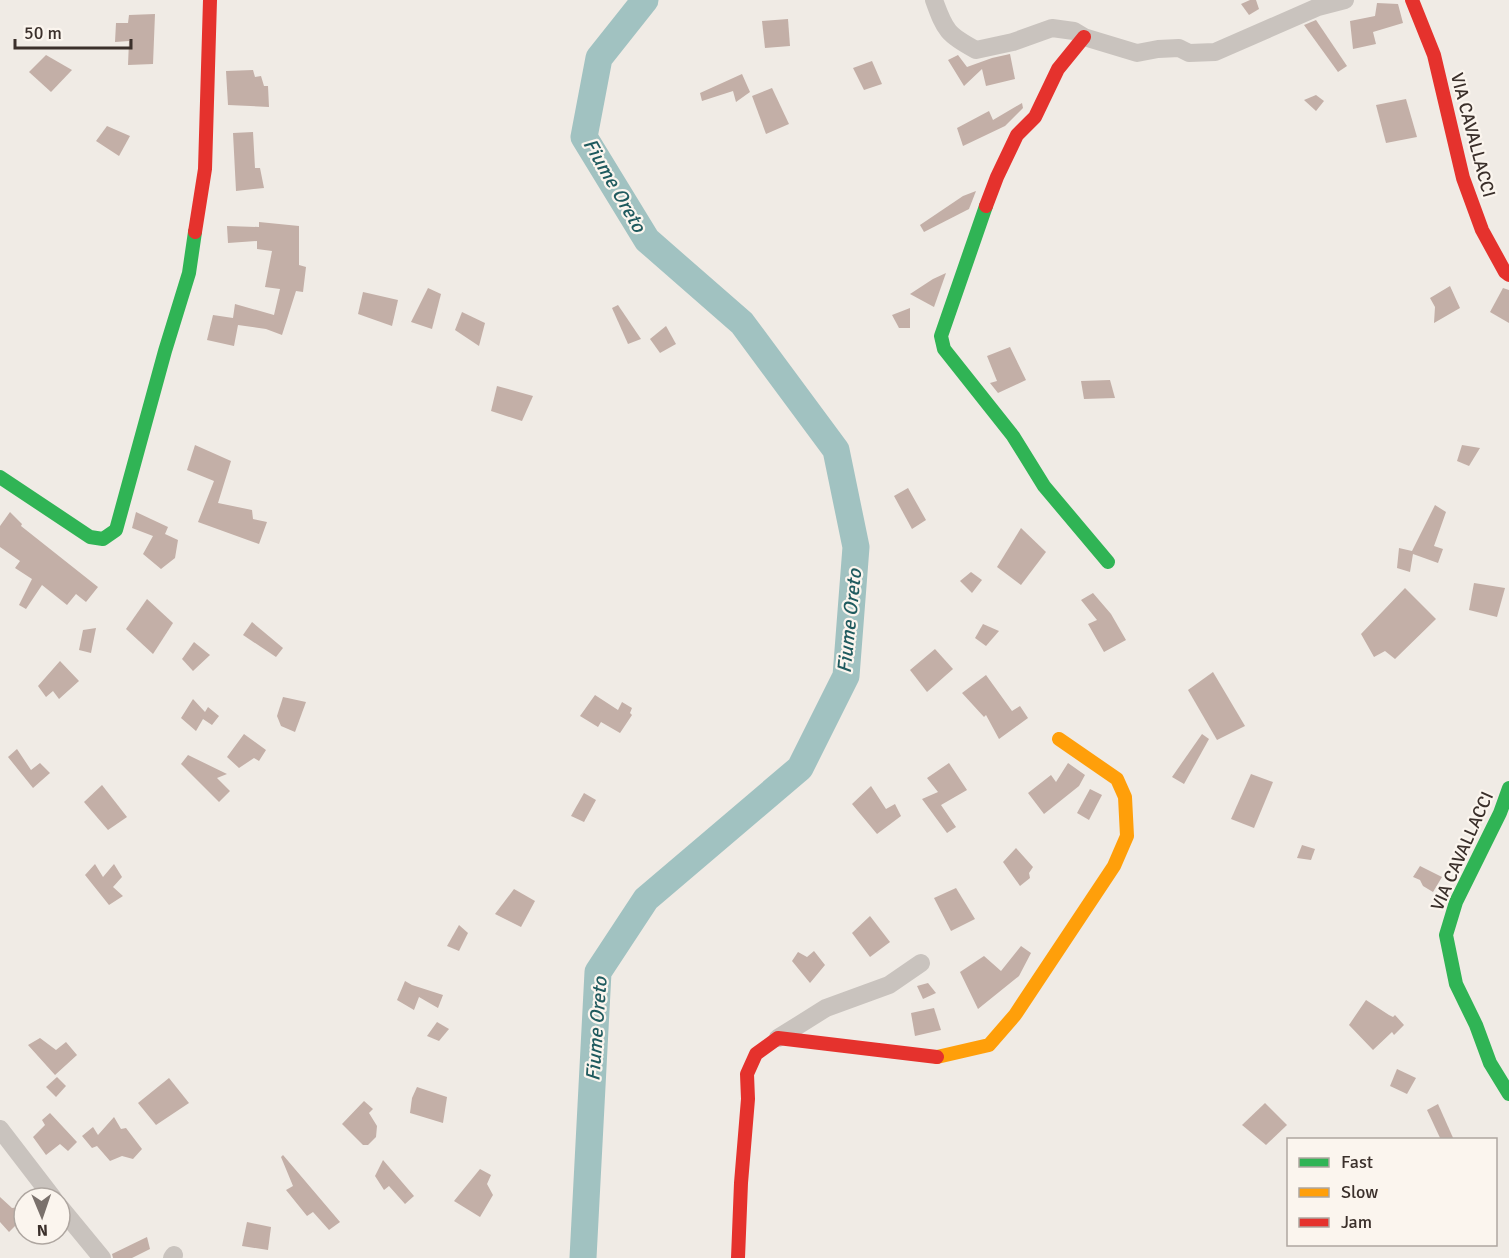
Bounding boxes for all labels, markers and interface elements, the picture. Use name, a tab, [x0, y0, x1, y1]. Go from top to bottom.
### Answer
scale bar	[15, 12, 130, 50]
text: 50 m	[24, 22, 62, 44]
street label: VIA CAVALLACCI	[1446, 70, 1500, 200]
water label: Fiume Oreto	[578, 134, 652, 238]
water label: Fiume Oreto	[832, 566, 868, 674]
street label: VIA CAVALLACCI	[1426, 788, 1498, 914]
water label: Fiume Oreto	[580, 974, 613, 1082]
legend	[1287, 1138, 1497, 1246]
text: Fast	[1341, 1151, 1373, 1173]
text: Slow	[1341, 1181, 1378, 1203]
north arrow	[12, 1186, 72, 1246]
text: Jam	[1341, 1211, 1372, 1233]
text: N	[37, 1220, 48, 1240]

